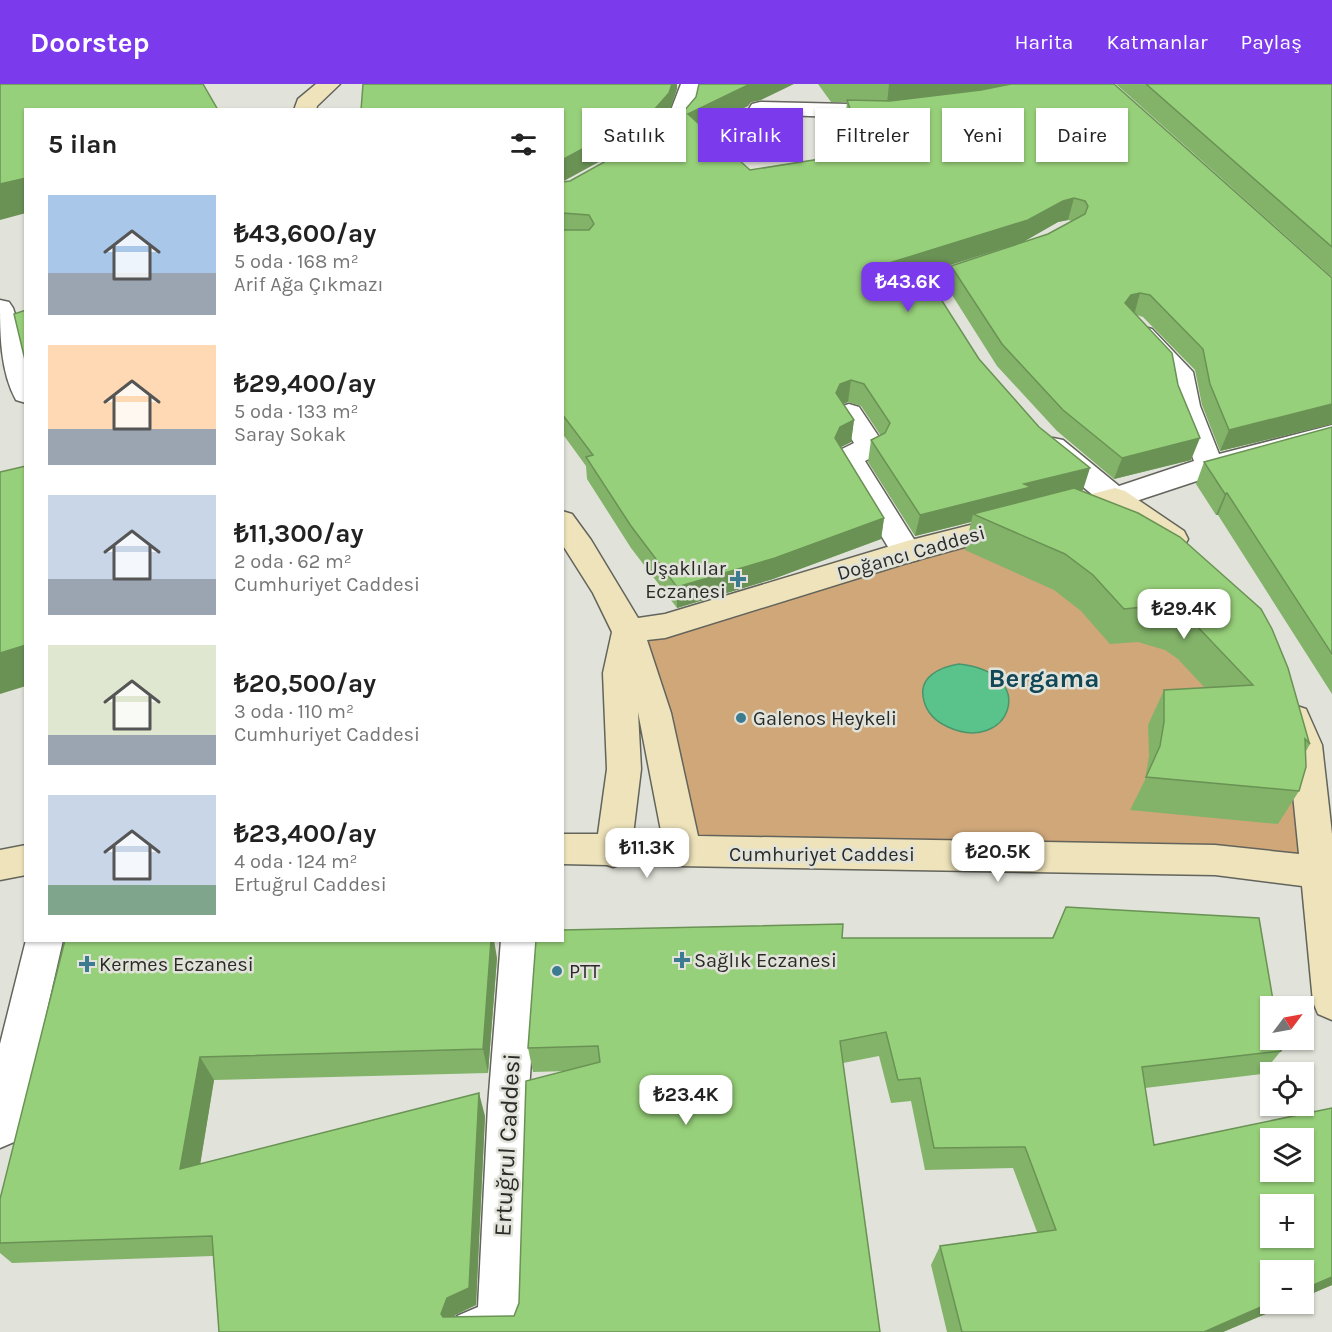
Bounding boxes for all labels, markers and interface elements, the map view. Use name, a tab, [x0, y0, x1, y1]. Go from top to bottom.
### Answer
text: Doorstep	[30, 26, 150, 59]
text: Harita	[1015, 30, 1073, 54]
text: Katmanlar	[1106, 30, 1208, 54]
text: Paylaş	[1241, 30, 1302, 54]
chip: Satılık	[582, 108, 686, 162]
chip: Kiralık	[698, 108, 803, 162]
chip: Filtreler	[815, 108, 930, 162]
chip: Yeni	[942, 108, 1024, 162]
chip: Daire	[1036, 108, 1128, 162]
icon: filters	[507, 128, 540, 161]
text: 5 ilan	[48, 129, 118, 160]
text: ₺43,600/ay	[234, 218, 376, 249]
icon: home	[96, 219, 168, 291]
text: 5 oda · 168 m²	[234, 250, 359, 273]
pin: ₺43.6K	[859, 262, 957, 313]
text: ₺43.6K	[875, 270, 941, 293]
text: Arif Ağa Çıkmazı	[234, 273, 383, 296]
text: ₺29,400/ay	[234, 368, 376, 399]
icon: home	[96, 369, 168, 441]
text: 5 oda · 133 m²	[234, 400, 359, 423]
text: Saray Sokak	[234, 423, 346, 446]
text: ₺11,300/ay	[234, 518, 364, 549]
icon: home	[96, 519, 168, 591]
street label: Doğancı Caddesi	[834, 521, 988, 585]
text: 2 oda · 62 m²	[234, 550, 352, 573]
place label: Uşaklılar Eczanesi	[645, 557, 727, 603]
marker: Uşaklılar Eczanesi	[731, 572, 745, 586]
text: Cumhuriyet Caddesi	[234, 573, 420, 596]
pin: ₺29.4K	[1135, 589, 1233, 640]
text: ₺29.4K	[1151, 597, 1217, 620]
district label: Bergama	[989, 663, 1099, 694]
text: ₺20,500/ay	[234, 668, 376, 699]
icon: home	[96, 669, 168, 741]
text: 3 oda · 110 m²	[234, 700, 354, 723]
place label: Galenos Heykeli	[753, 707, 897, 730]
marker: Galenos Heykeli	[734, 711, 748, 725]
text: Cumhuriyet Caddesi	[234, 723, 420, 746]
text: ₺23,400/ay	[234, 818, 376, 849]
icon: home	[96, 819, 168, 891]
pin: ₺11.3K	[598, 828, 696, 879]
pin: ₺20.5K	[949, 832, 1047, 883]
text: ₺11.3K	[619, 836, 675, 859]
text: ₺20.5K	[965, 840, 1031, 863]
street label: Cumhuriyet Caddesi	[729, 843, 915, 866]
text: 4 oda · 124 m²	[234, 850, 358, 873]
text: Ertuğrul Caddesi	[234, 873, 387, 896]
place label: Sağlık Eczanesi	[694, 949, 837, 972]
place label: Kermes Eczanesi	[99, 953, 254, 976]
marker: Sağlık Eczanesi	[675, 953, 689, 967]
marker: Kermes Eczanesi	[80, 957, 94, 971]
place label: PTT	[569, 960, 600, 983]
marker: PTT	[550, 964, 564, 978]
north arrow	[1260, 996, 1314, 1050]
map controls	[1260, 996, 1314, 1314]
street label: Ertuğrul Caddesi	[488, 1053, 526, 1237]
button: locate	[1260, 1062, 1314, 1116]
pin: ₺23.4K	[637, 1075, 735, 1126]
text: ₺23.4K	[653, 1083, 719, 1106]
button: layers	[1260, 1128, 1314, 1182]
button: +	[1260, 1194, 1314, 1248]
button: −	[1260, 1260, 1314, 1314]

